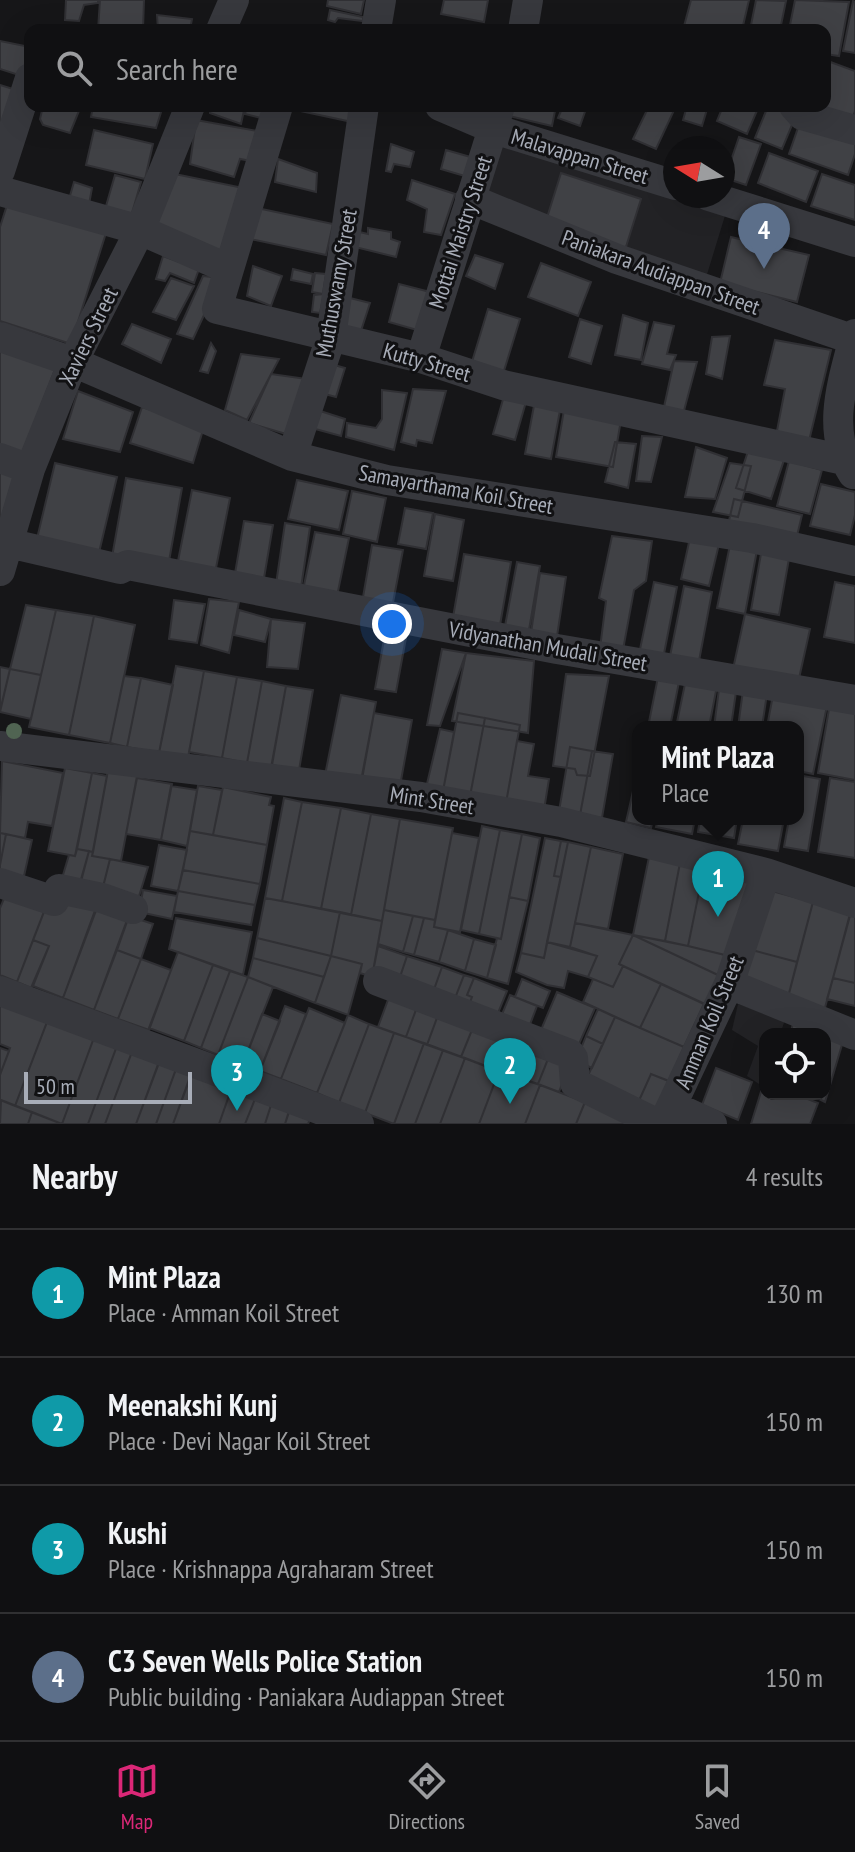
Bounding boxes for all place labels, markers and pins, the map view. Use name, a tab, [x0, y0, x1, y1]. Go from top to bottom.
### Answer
pin: 4	[738, 203, 790, 269]
pin: 1	[692, 851, 744, 917]
pin: 2	[484, 1038, 536, 1104]
pin: 3	[211, 1045, 263, 1111]

